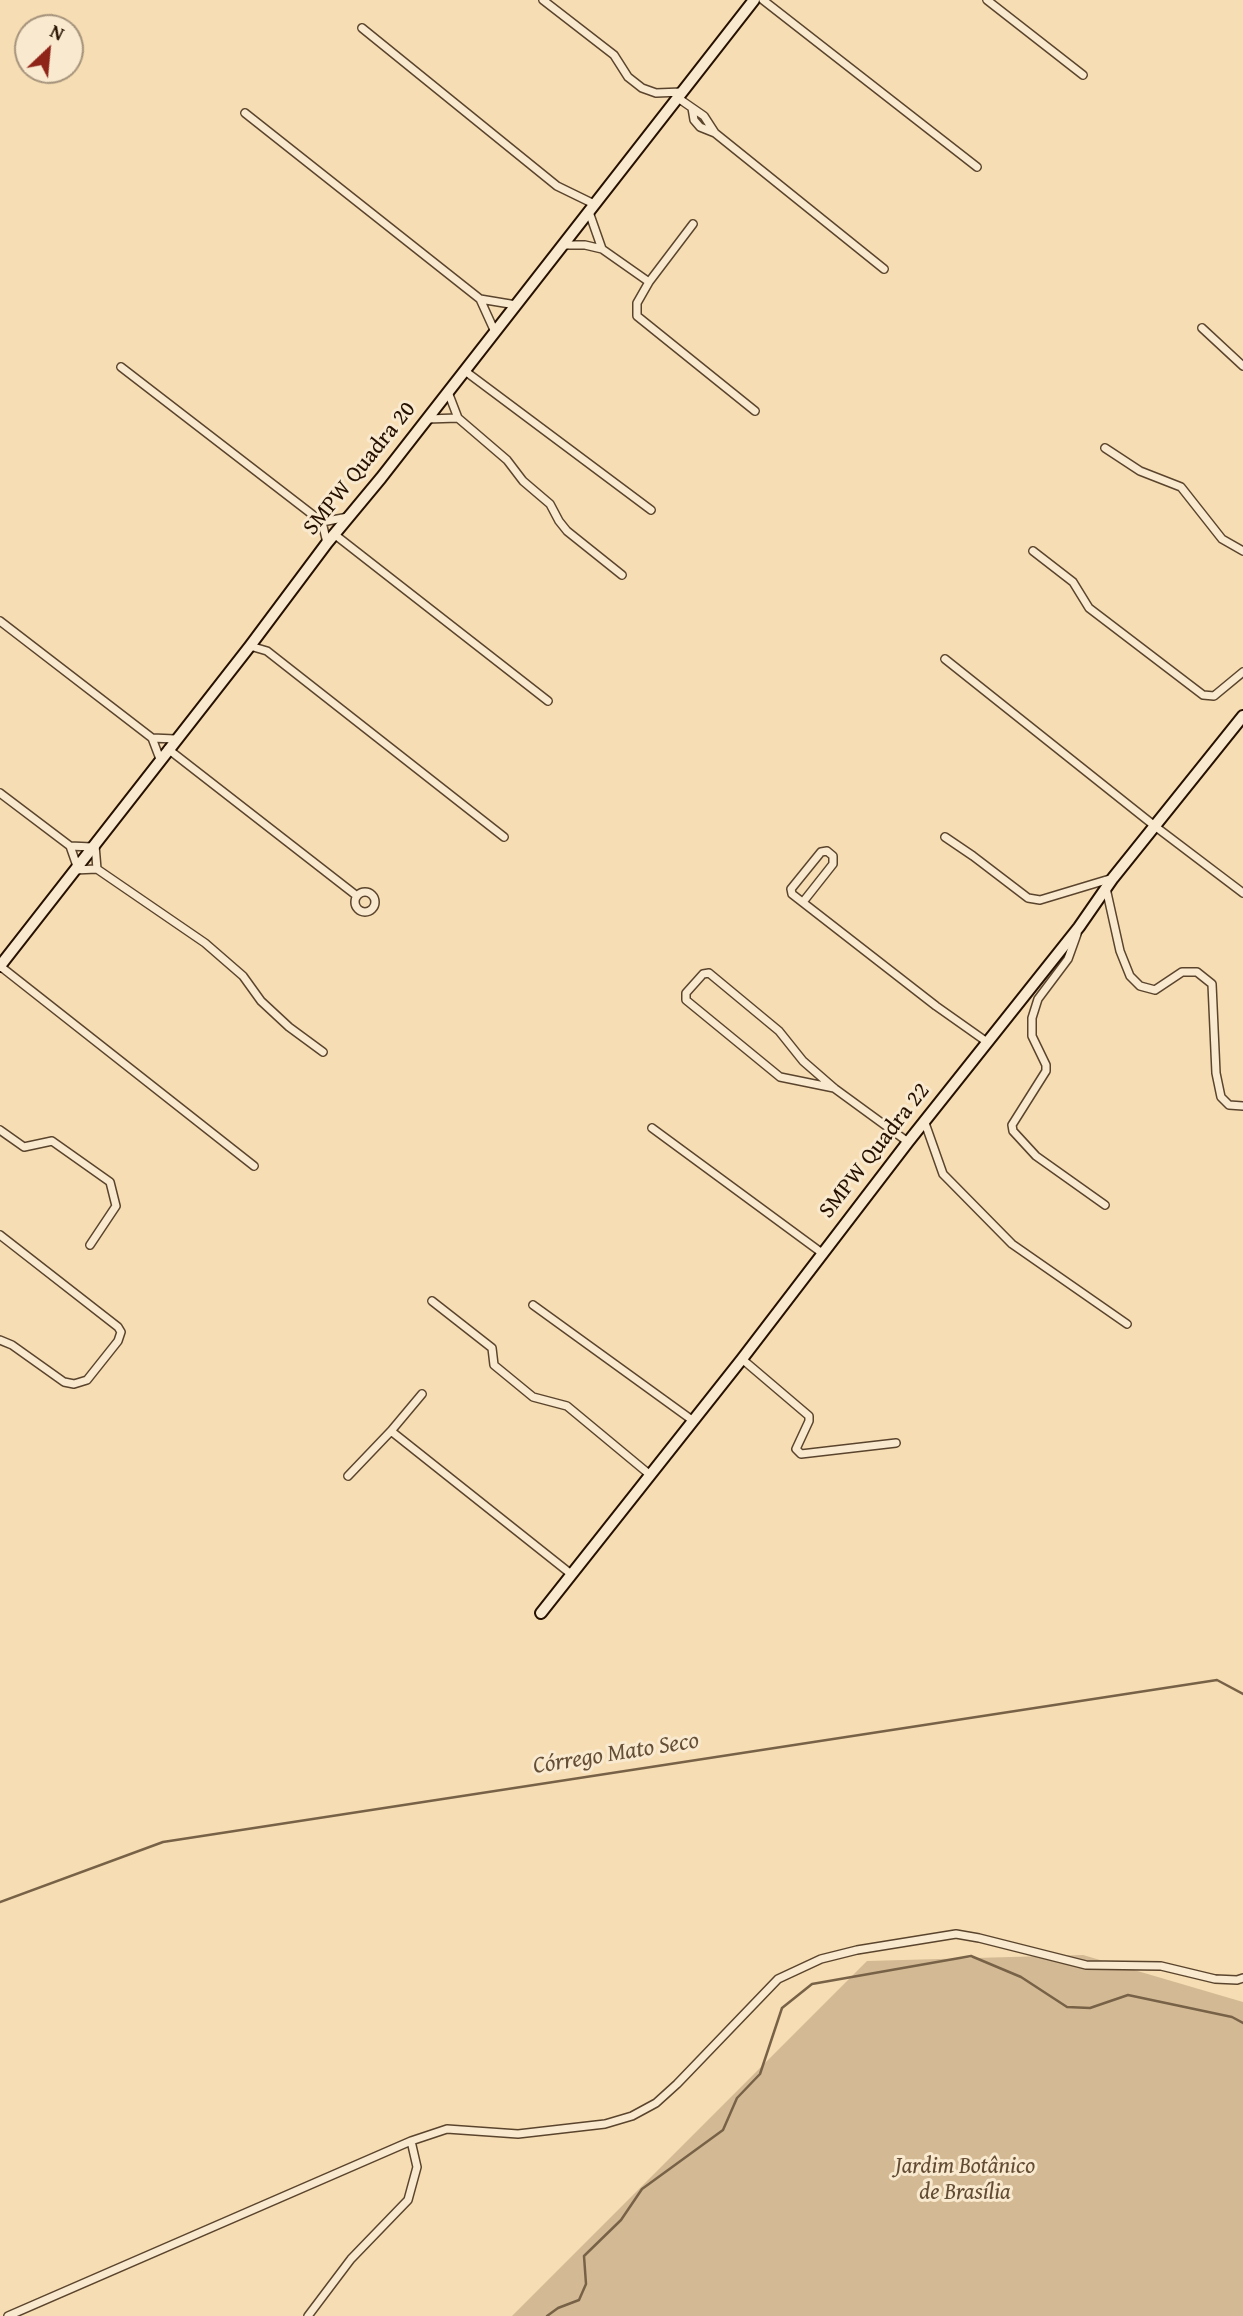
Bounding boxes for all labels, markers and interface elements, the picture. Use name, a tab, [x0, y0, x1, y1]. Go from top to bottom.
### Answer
north arrow	[14, 14, 84, 84]
text: N	[45, 17, 69, 47]
street label: SMPW Quadra 20	[298, 397, 422, 541]
street label: SMPW Quadra 22	[814, 1078, 936, 1224]
water label: Córrego Mato Seco	[531, 1727, 701, 1781]
park label: Jardim Botânico de Brasília	[895, 2153, 1035, 2207]

